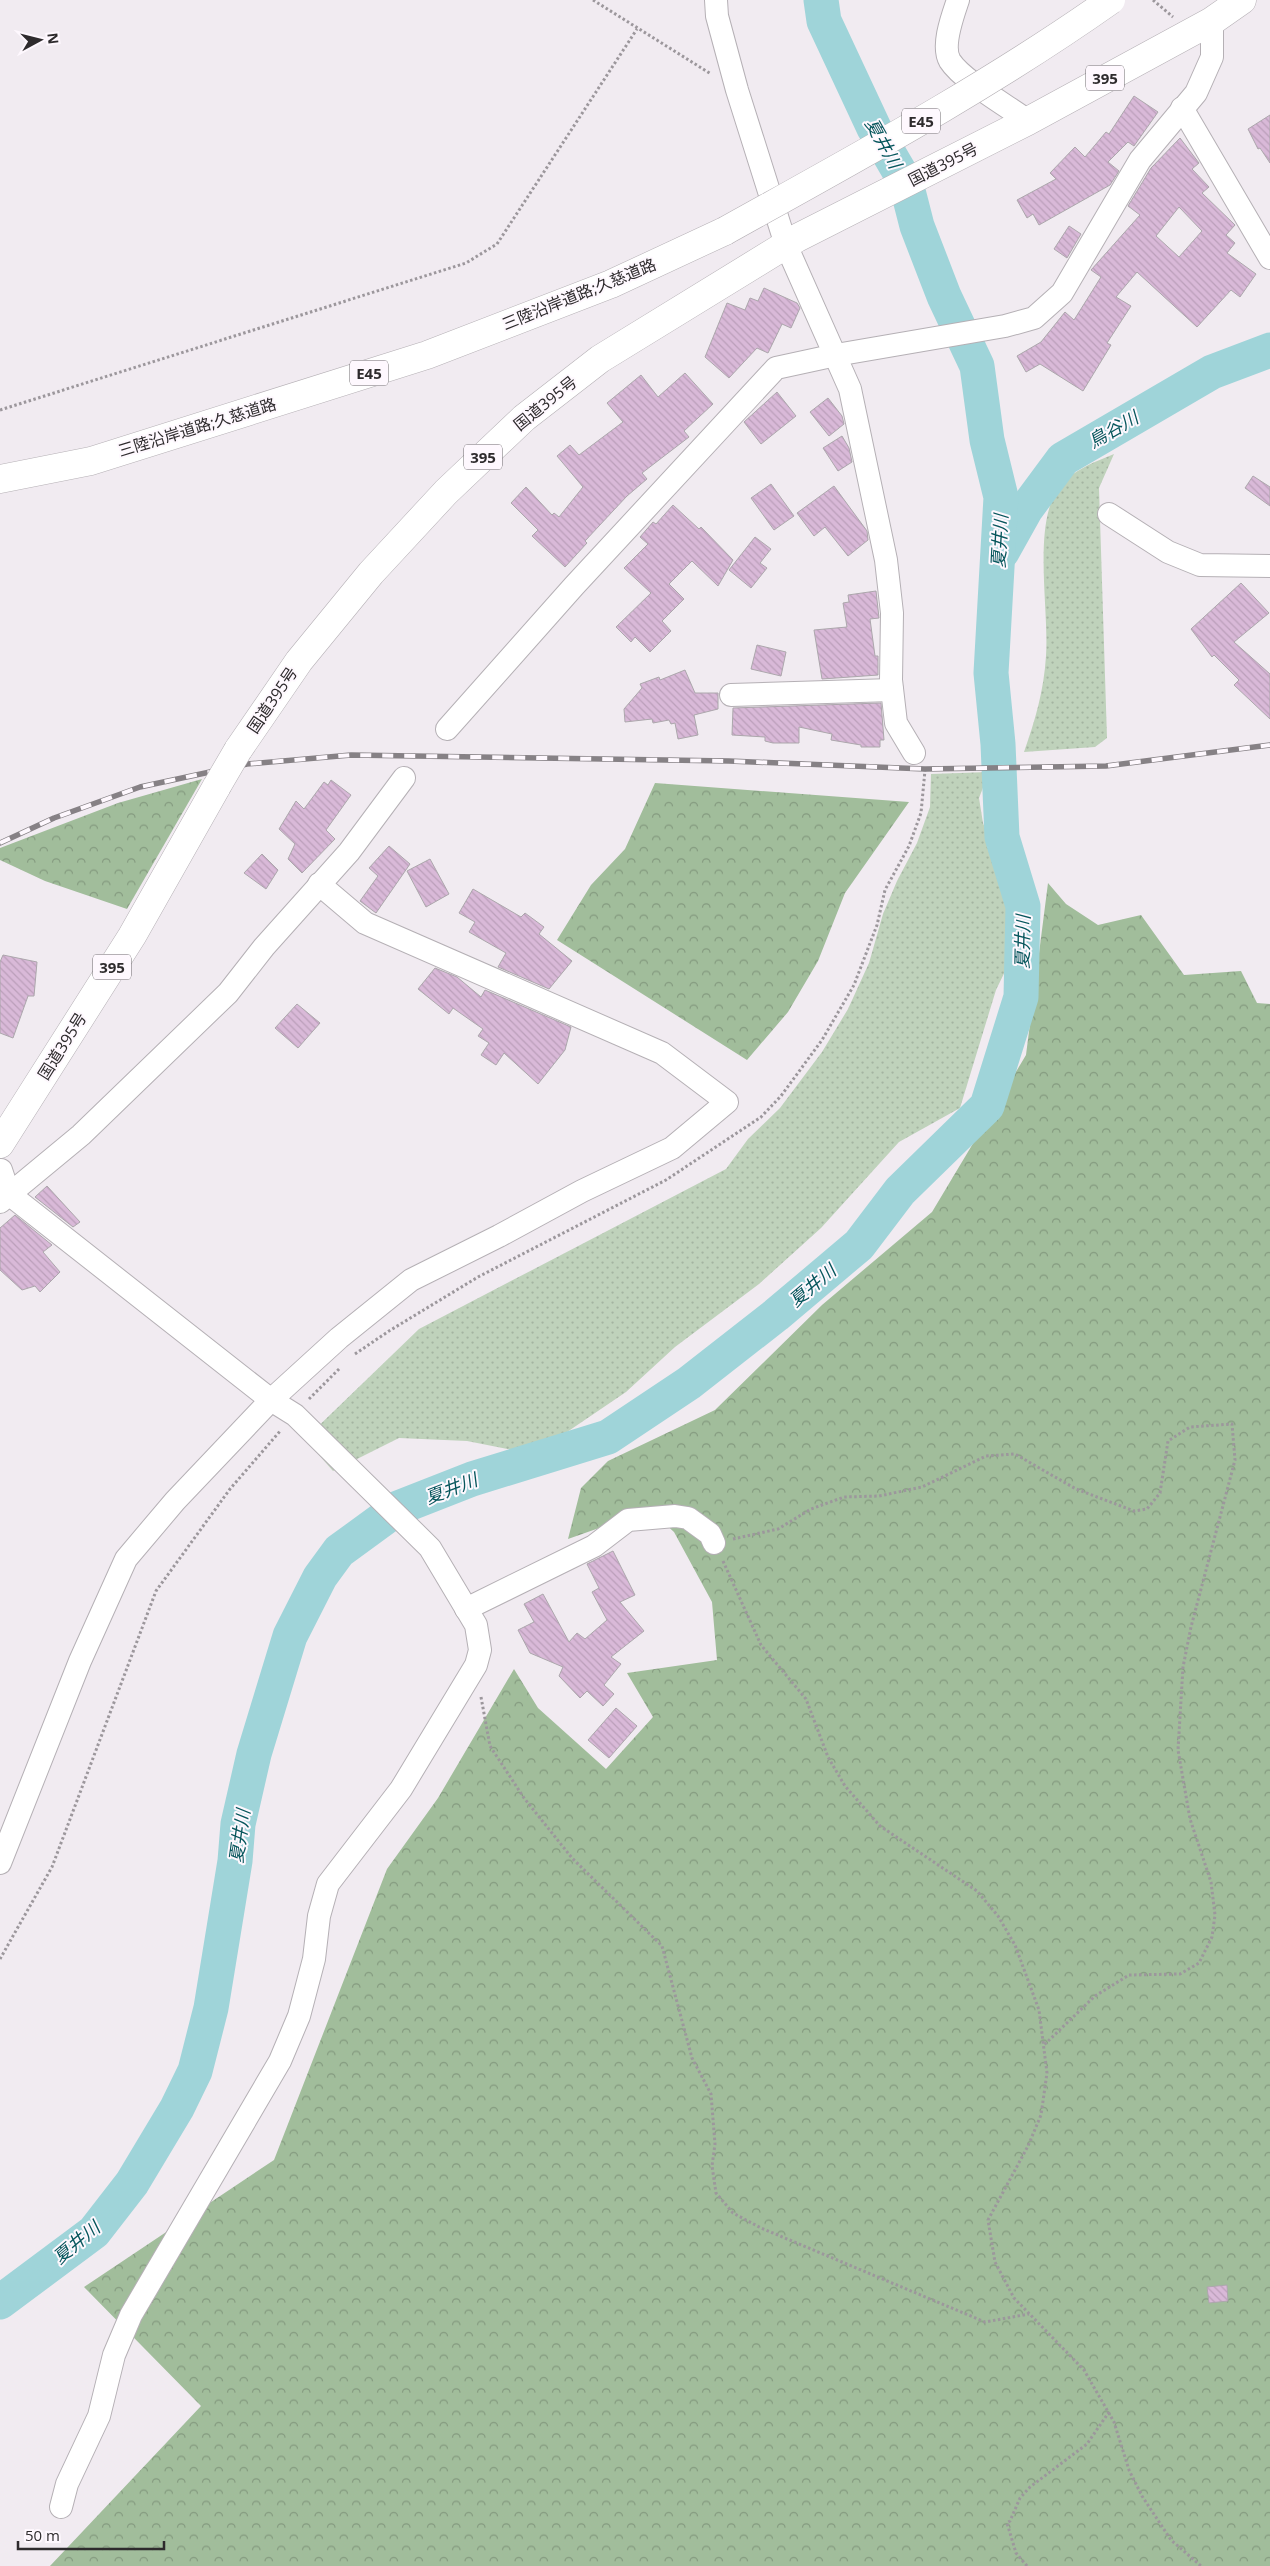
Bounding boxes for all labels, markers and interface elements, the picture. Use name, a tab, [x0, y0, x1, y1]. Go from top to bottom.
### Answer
north arrow	[15, 15, 65, 65]
text: N	[43, 32, 64, 45]
road number: 395	[1086, 66, 1124, 90]
road number: E45	[902, 108, 940, 134]
water label: 夏井川	[860, 114, 909, 174]
street label: 国道395号	[904, 137, 982, 191]
street label: 三陸沿岸道路;久慈道路	[499, 253, 659, 335]
road number: E45	[350, 360, 388, 386]
street label: 国道395号	[509, 371, 581, 435]
street label: 三陸沿岸道路;久慈道路	[115, 392, 279, 462]
water label: 鳥谷川	[1084, 404, 1144, 453]
road number: 395	[464, 444, 502, 470]
water label: 夏井川	[986, 511, 1013, 569]
street label: 国道395号	[242, 663, 302, 737]
water label: 夏井川	[1010, 913, 1035, 969]
road number: 395	[93, 954, 131, 980]
street label: 国道395号	[33, 1008, 91, 1084]
water label: 夏井川	[784, 1257, 842, 1312]
water label: 夏井川	[421, 1466, 482, 1509]
water label: 夏井川	[223, 1806, 255, 1864]
water label: 夏井川	[48, 2214, 106, 2269]
scale bar	[18, 2518, 164, 2550]
text: 50 m	[25, 2525, 60, 2545]

